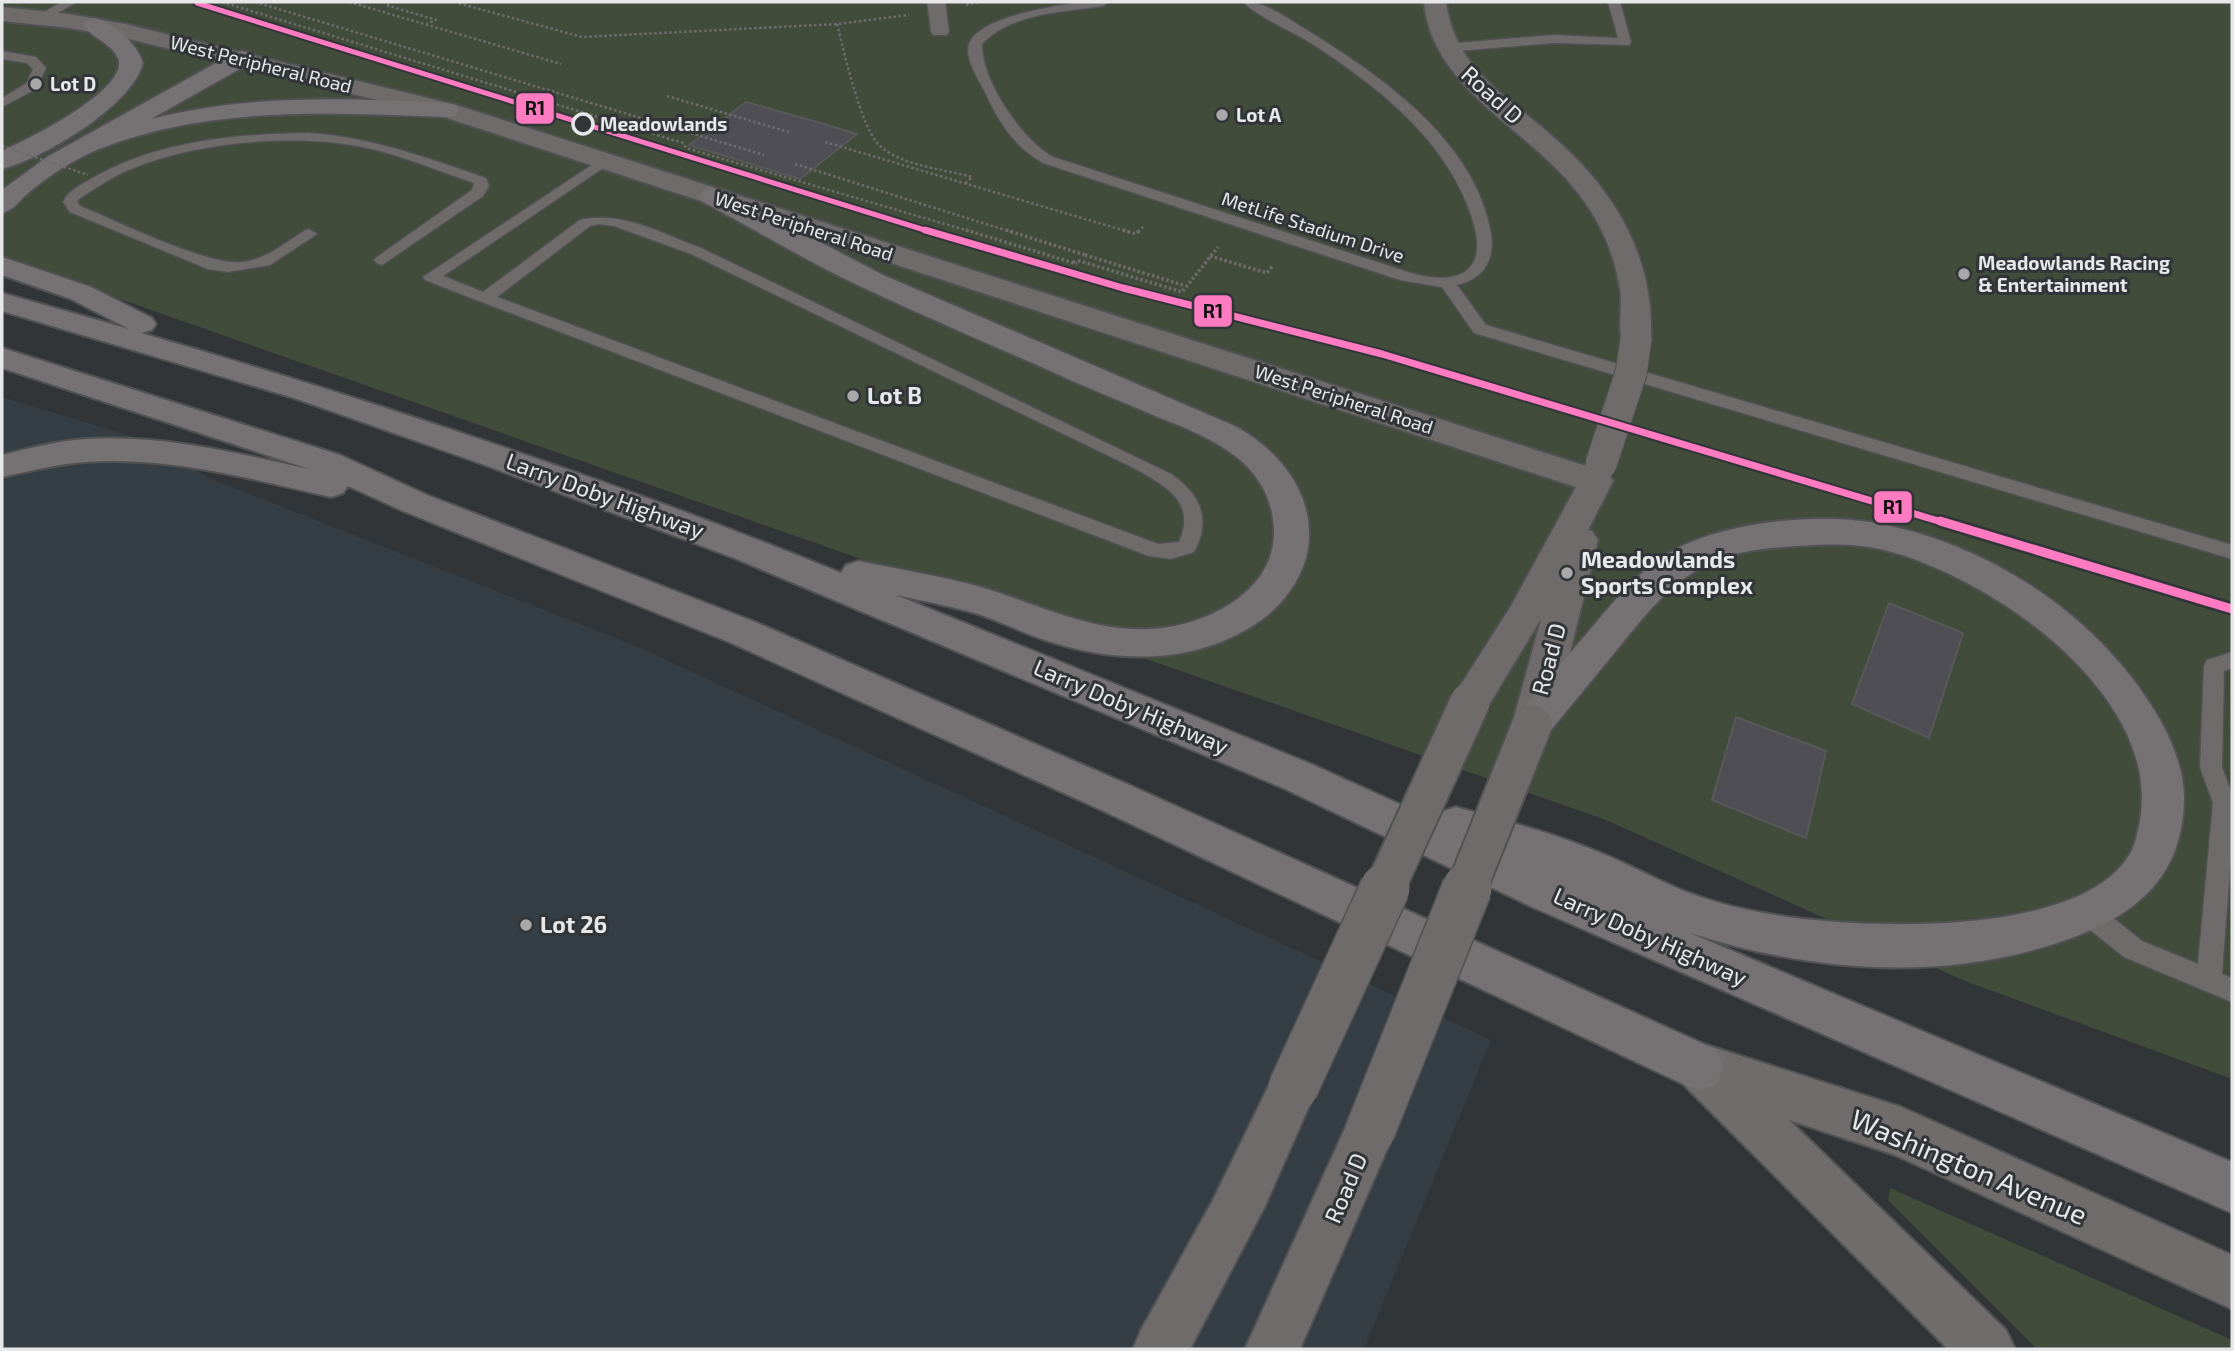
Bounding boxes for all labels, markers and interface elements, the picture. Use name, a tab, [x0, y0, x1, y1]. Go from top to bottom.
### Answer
street label: West Peripheral Road	[168, 30, 354, 97]
street label: Road D	[1456, 59, 1529, 129]
place label: Lot D	[50, 72, 96, 95]
marker: Lot D	[28, 76, 44, 92]
line badge: R1	[515, 92, 555, 125]
text: R1	[525, 96, 545, 119]
place label: Lot A	[1236, 103, 1282, 126]
marker: Lot A	[1214, 107, 1230, 123]
place label: Meadowlands	[600, 112, 727, 135]
marker: Meadowlands	[572, 113, 594, 135]
street label: West Peripheral Road	[712, 186, 896, 265]
street label: MetLife Stadium Drive	[1219, 186, 1407, 267]
place label: Meadowlands Racing & Entertainment	[1978, 251, 2170, 296]
marker: Meadowlands Racing & Entertainment	[1956, 266, 1972, 282]
line badge: R1	[1193, 294, 1233, 328]
text: R1	[1203, 299, 1223, 322]
street label: West Peripheral Road	[1252, 359, 1436, 438]
place label: Lot B	[867, 381, 922, 409]
marker: Lot B	[845, 388, 861, 404]
street label: Larry Doby Highway	[502, 446, 708, 544]
line badge: R1	[1873, 490, 1913, 524]
text: R1	[1883, 495, 1903, 518]
place label: Meadowlands Sports Complex	[1581, 545, 1753, 599]
marker: Meadowlands Sports Complex	[1559, 565, 1575, 581]
street label: Road D	[1525, 620, 1571, 698]
street label: Larry Doby Highway	[1030, 652, 1233, 760]
street label: Larry Doby Highway	[1549, 881, 1751, 991]
place label: Lot 26	[540, 910, 607, 938]
marker: Lot 26	[518, 917, 534, 933]
street label: Washington Avenue	[1846, 1101, 2093, 1231]
street label: Road D	[1318, 1148, 1372, 1227]

